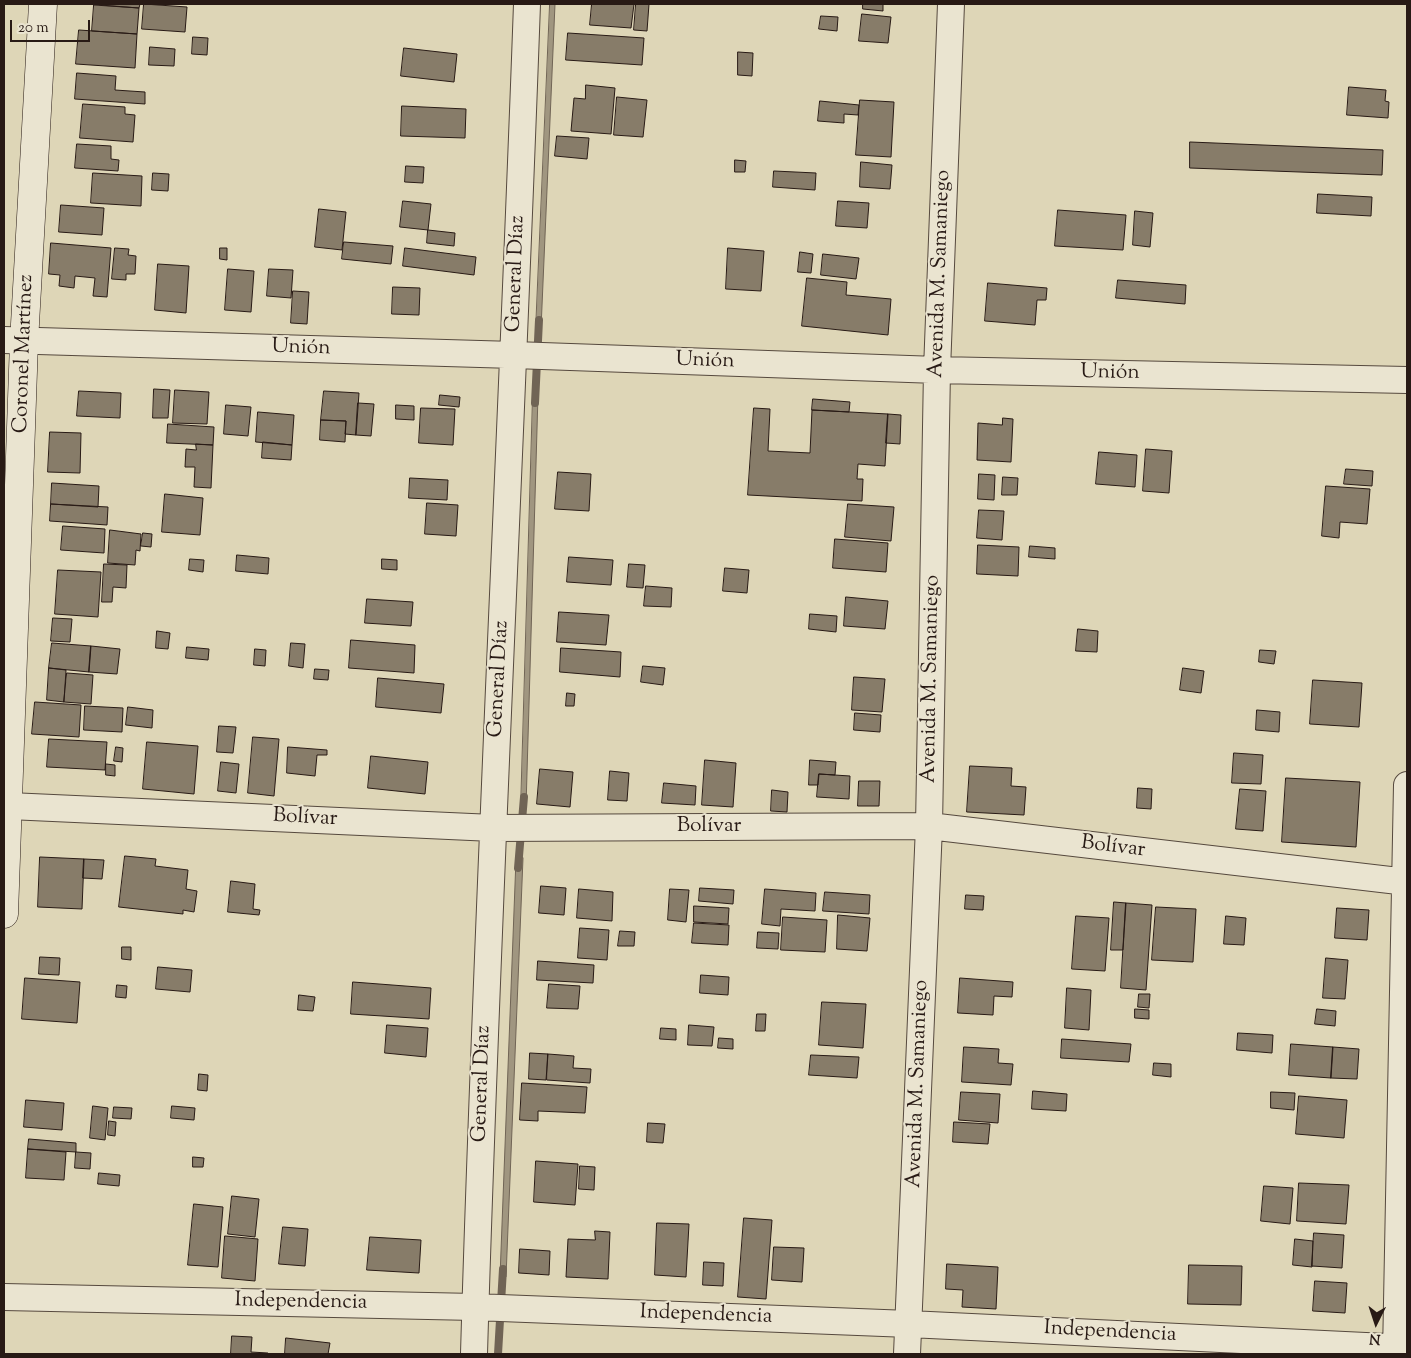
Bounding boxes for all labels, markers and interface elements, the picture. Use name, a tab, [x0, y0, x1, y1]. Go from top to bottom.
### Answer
scale bar	[12, 10, 92, 42]
text: 20 m	[18, 18, 49, 39]
street label: Avenida M. Samaniego	[925, 169, 957, 379]
street label: General Díaz	[502, 215, 532, 333]
street label: Coronel Martínez	[10, 274, 40, 434]
street label: Unión	[271, 335, 331, 363]
street label: Unión	[675, 348, 735, 376]
street label: Unión	[1080, 361, 1140, 387]
street label: Avenida M. Samaniego	[918, 575, 946, 783]
street label: General Díaz	[484, 620, 516, 738]
street label: Bolívar	[272, 805, 338, 833]
street label: Bolívar	[677, 814, 741, 840]
street label: Bolívar	[1079, 832, 1147, 864]
street label: Avenida M. Samaniego	[903, 979, 935, 1189]
street label: General Díaz	[468, 1025, 498, 1143]
street label: Independencia	[234, 1289, 368, 1317]
north arrow	[1351, 1298, 1401, 1348]
street label: Independencia	[639, 1301, 773, 1331]
street label: Independencia	[1043, 1317, 1177, 1349]
text: N	[1369, 1328, 1381, 1348]

